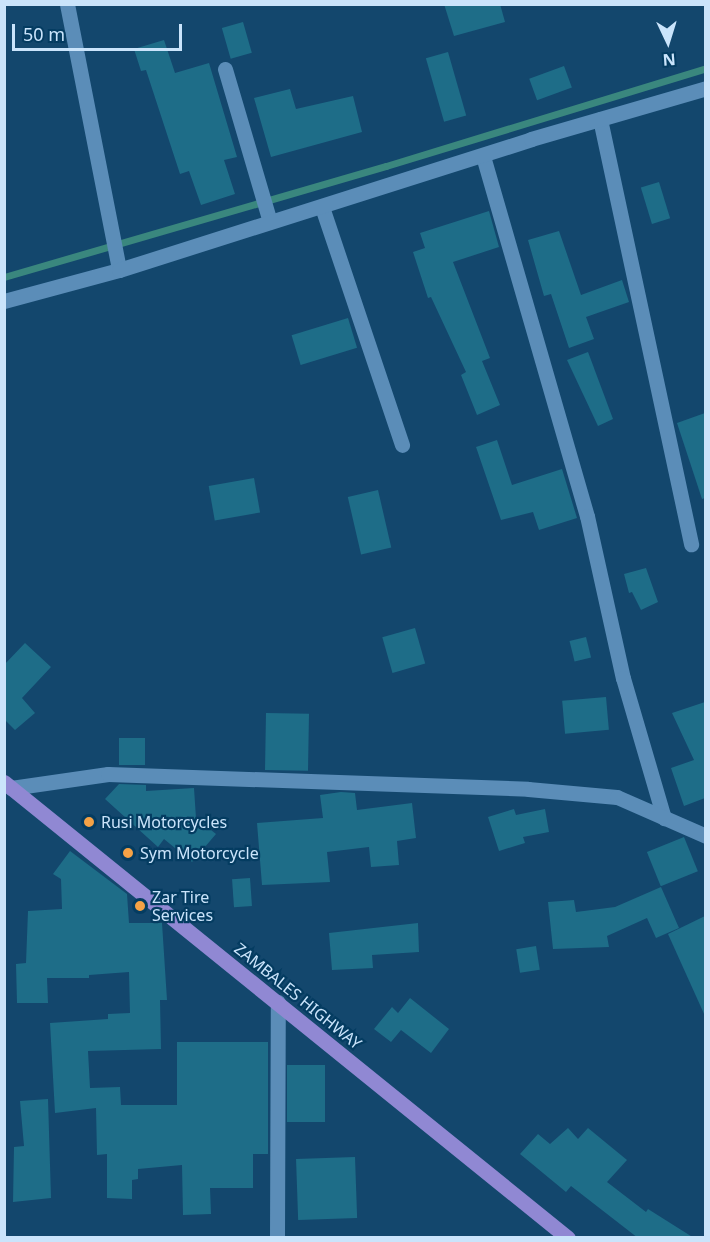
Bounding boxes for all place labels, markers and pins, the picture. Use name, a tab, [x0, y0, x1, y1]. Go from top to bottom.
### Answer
place label: Rusi Motorcycles	[101, 812, 227, 832]
marker: Rusi Motorcycles	[82, 815, 96, 829]
place label: Sym Motorcycle	[140, 843, 259, 863]
marker: Sym Motorcycle	[121, 846, 135, 860]
place label: Zar Tire Services	[152, 887, 213, 925]
marker: Zar Tire Services	[133, 899, 147, 913]

